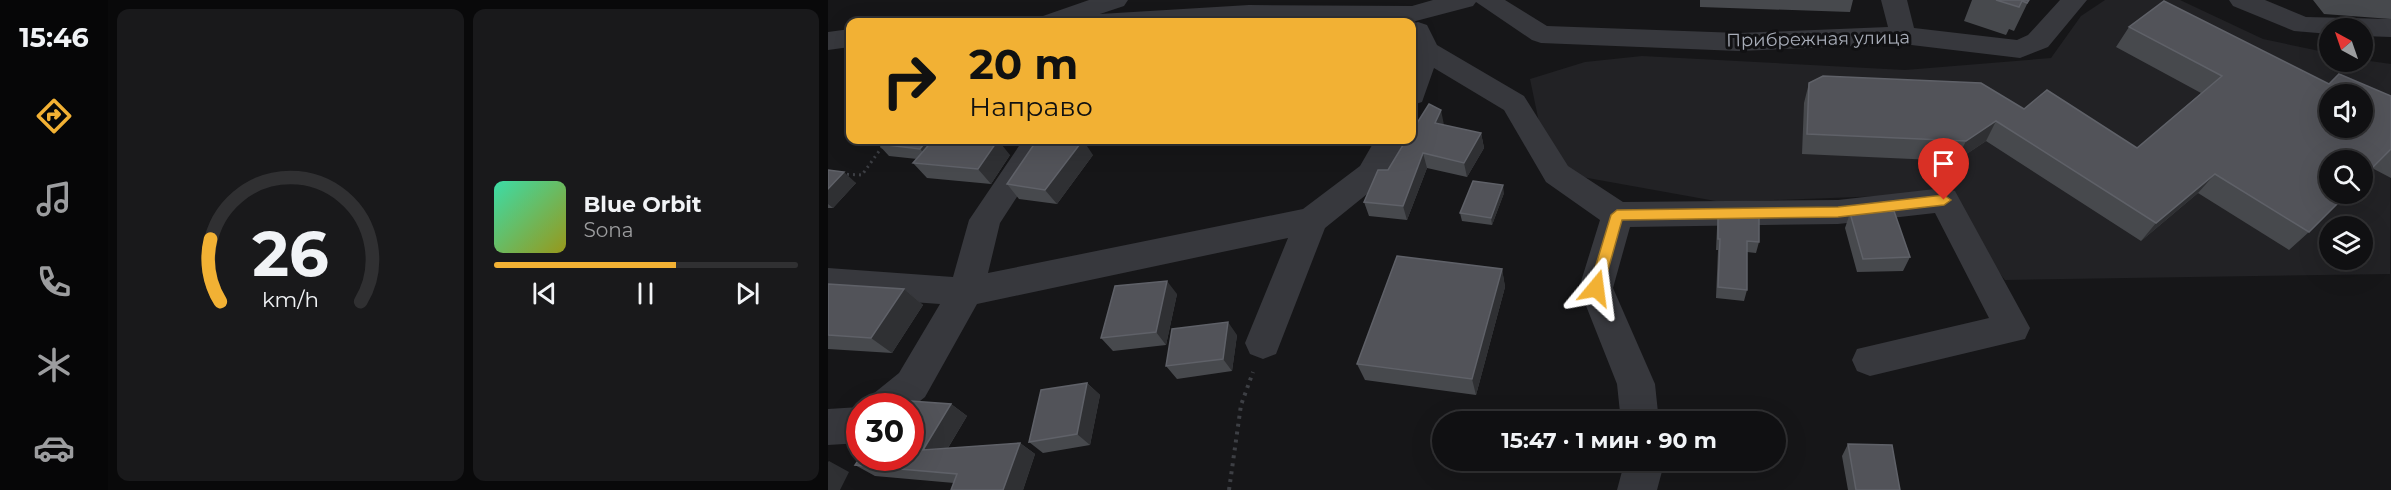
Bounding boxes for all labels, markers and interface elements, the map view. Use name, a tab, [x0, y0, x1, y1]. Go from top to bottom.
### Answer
north arrow	[2319, 18, 2373, 72]
map controls	[2319, 18, 2373, 270]
text: 15:46	[19, 21, 89, 54]
street label: Прибрежная улица	[1726, 26, 1910, 52]
text: 20 m	[969, 38, 1078, 90]
icon: right	[870, 42, 948, 120]
button: sound	[2319, 84, 2373, 138]
text: Направо	[969, 90, 1093, 123]
icon: directions	[33, 95, 75, 137]
pin	[1918, 138, 1969, 200]
icon: arrive	[1927, 147, 1960, 180]
button: search	[2319, 150, 2373, 204]
icon: music	[33, 178, 75, 220]
text: Blue Orbit	[584, 191, 702, 218]
text: 26	[252, 216, 329, 292]
button: layers	[2319, 216, 2373, 270]
text: Sona	[584, 218, 634, 242]
position arrow	[1564, 256, 1628, 320]
icon: phone	[33, 261, 75, 303]
icon: previous	[528, 277, 561, 310]
icon: pause	[629, 277, 662, 310]
icon: next	[731, 277, 764, 310]
text: km/h	[262, 286, 319, 312]
icon: climate	[33, 344, 75, 386]
speed limit sign: 30	[846, 393, 924, 471]
icon: car	[33, 427, 75, 469]
text: 15:47 · 1 мин · 90 m	[1501, 427, 1717, 454]

